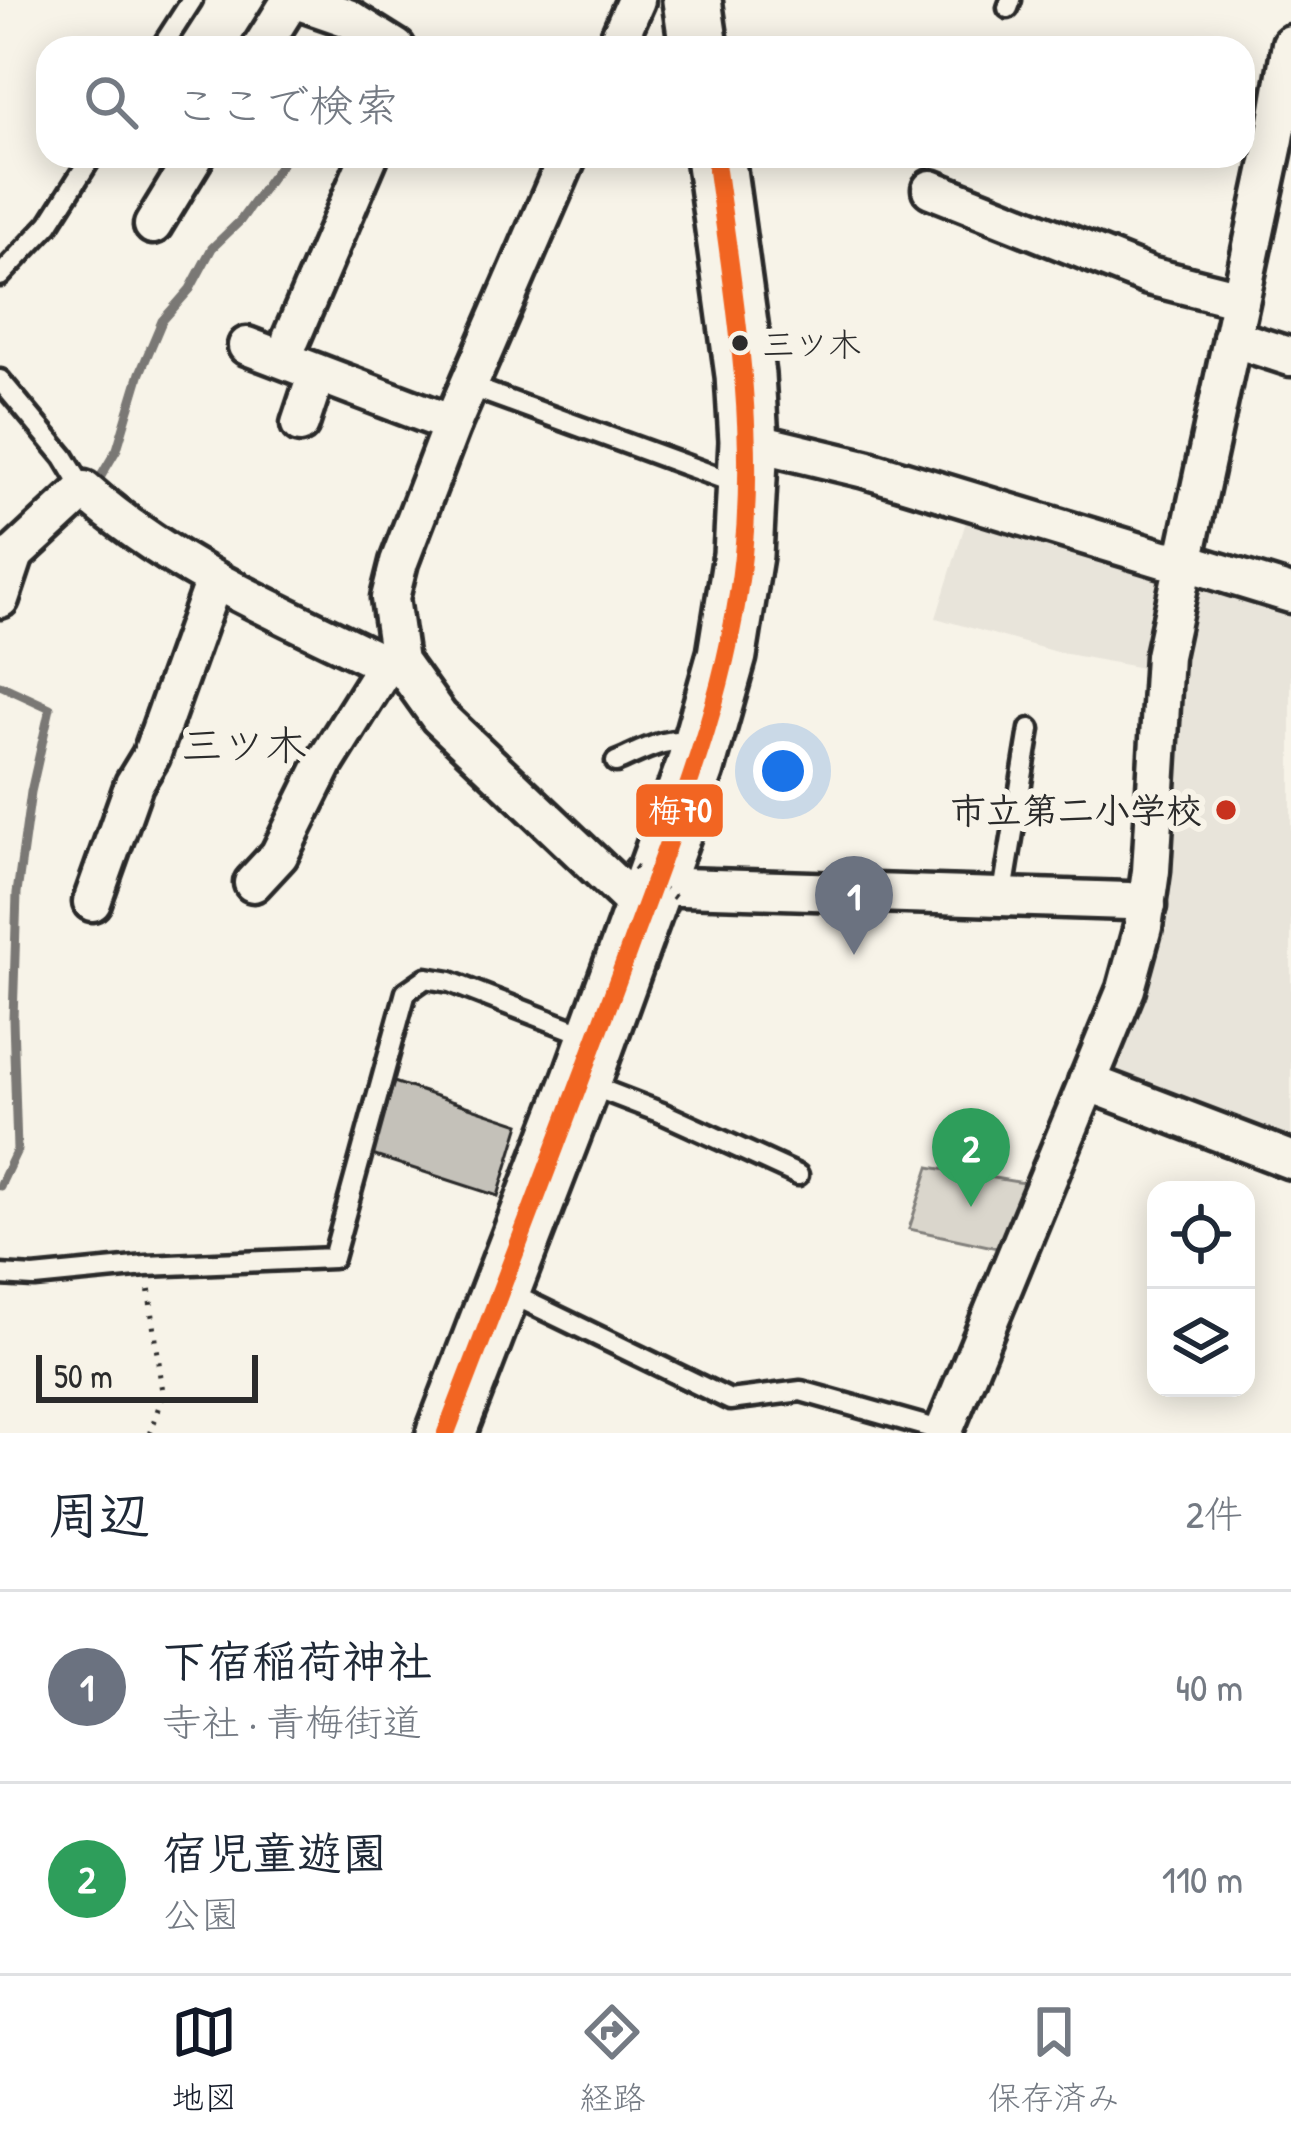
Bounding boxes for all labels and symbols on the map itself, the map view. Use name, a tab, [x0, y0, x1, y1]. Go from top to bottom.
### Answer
place label: 三ツ木	[762, 322, 861, 366]
marker: 三ツ木	[729, 332, 751, 354]
district label: 三ツ木	[181, 716, 307, 773]
your location	[753, 741, 813, 801]
line badge: 梅70	[634, 782, 725, 839]
place label: 市立第二小学校	[950, 785, 1202, 834]
text: 梅70	[648, 788, 712, 832]
marker: 市立第二小学校	[1213, 797, 1239, 823]
pin: 1	[815, 856, 893, 955]
pin: 2	[932, 1108, 1010, 1207]
scale bar	[36, 1349, 258, 1402]

